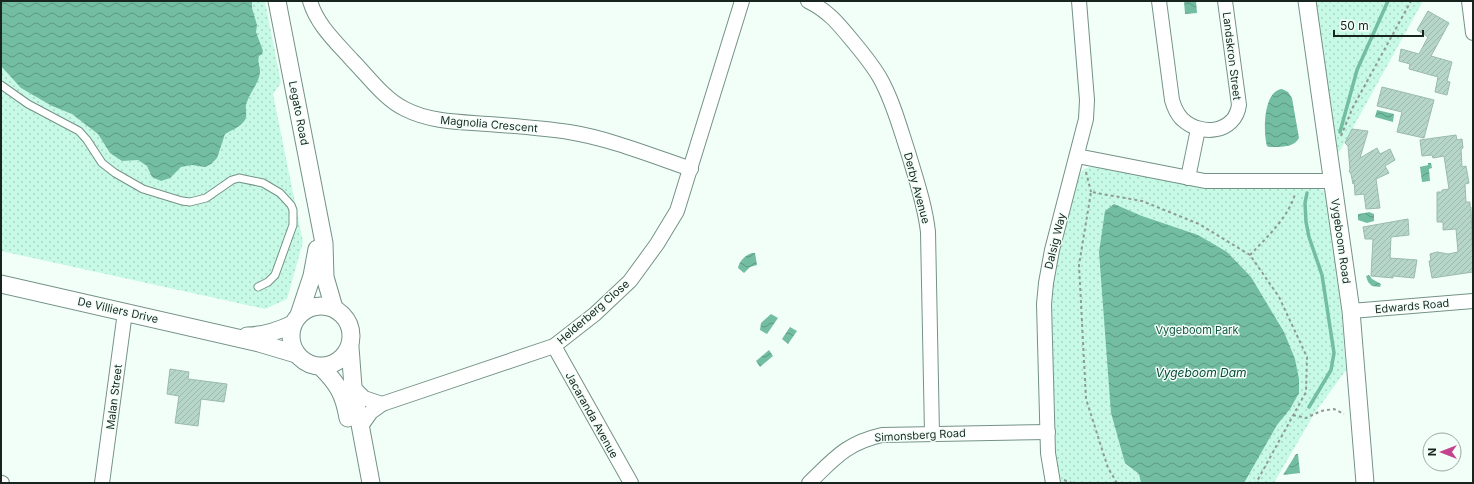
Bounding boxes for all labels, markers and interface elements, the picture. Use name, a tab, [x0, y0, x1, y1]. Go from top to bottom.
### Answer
street label: Landskron Street	[1220, 11, 1244, 101]
scale bar	[1334, 12, 1423, 38]
text: 50 m	[1340, 18, 1369, 33]
street label: Legato Road	[286, 80, 312, 146]
street label: Magnolia Crescent	[440, 113, 539, 135]
street label: Derby Avenue	[901, 151, 933, 225]
street label: Vygeboom Road	[1328, 197, 1354, 285]
street label: Dalsig Way	[1041, 211, 1069, 271]
street label: Helderberg Close	[554, 277, 632, 347]
street label: De Villiers Drive	[76, 294, 160, 326]
street label: Edwards Road	[1374, 296, 1450, 316]
park label: Vygeboom Park	[1156, 323, 1238, 337]
street label: Malan Street	[103, 363, 125, 430]
water label: Vygeboom Dam	[1155, 365, 1247, 380]
street label: Jacaranda Avenue	[562, 369, 622, 461]
street label: Simonsberg Road	[874, 426, 966, 444]
north arrow	[1422, 432, 1462, 472]
text: N	[1425, 448, 1439, 456]

